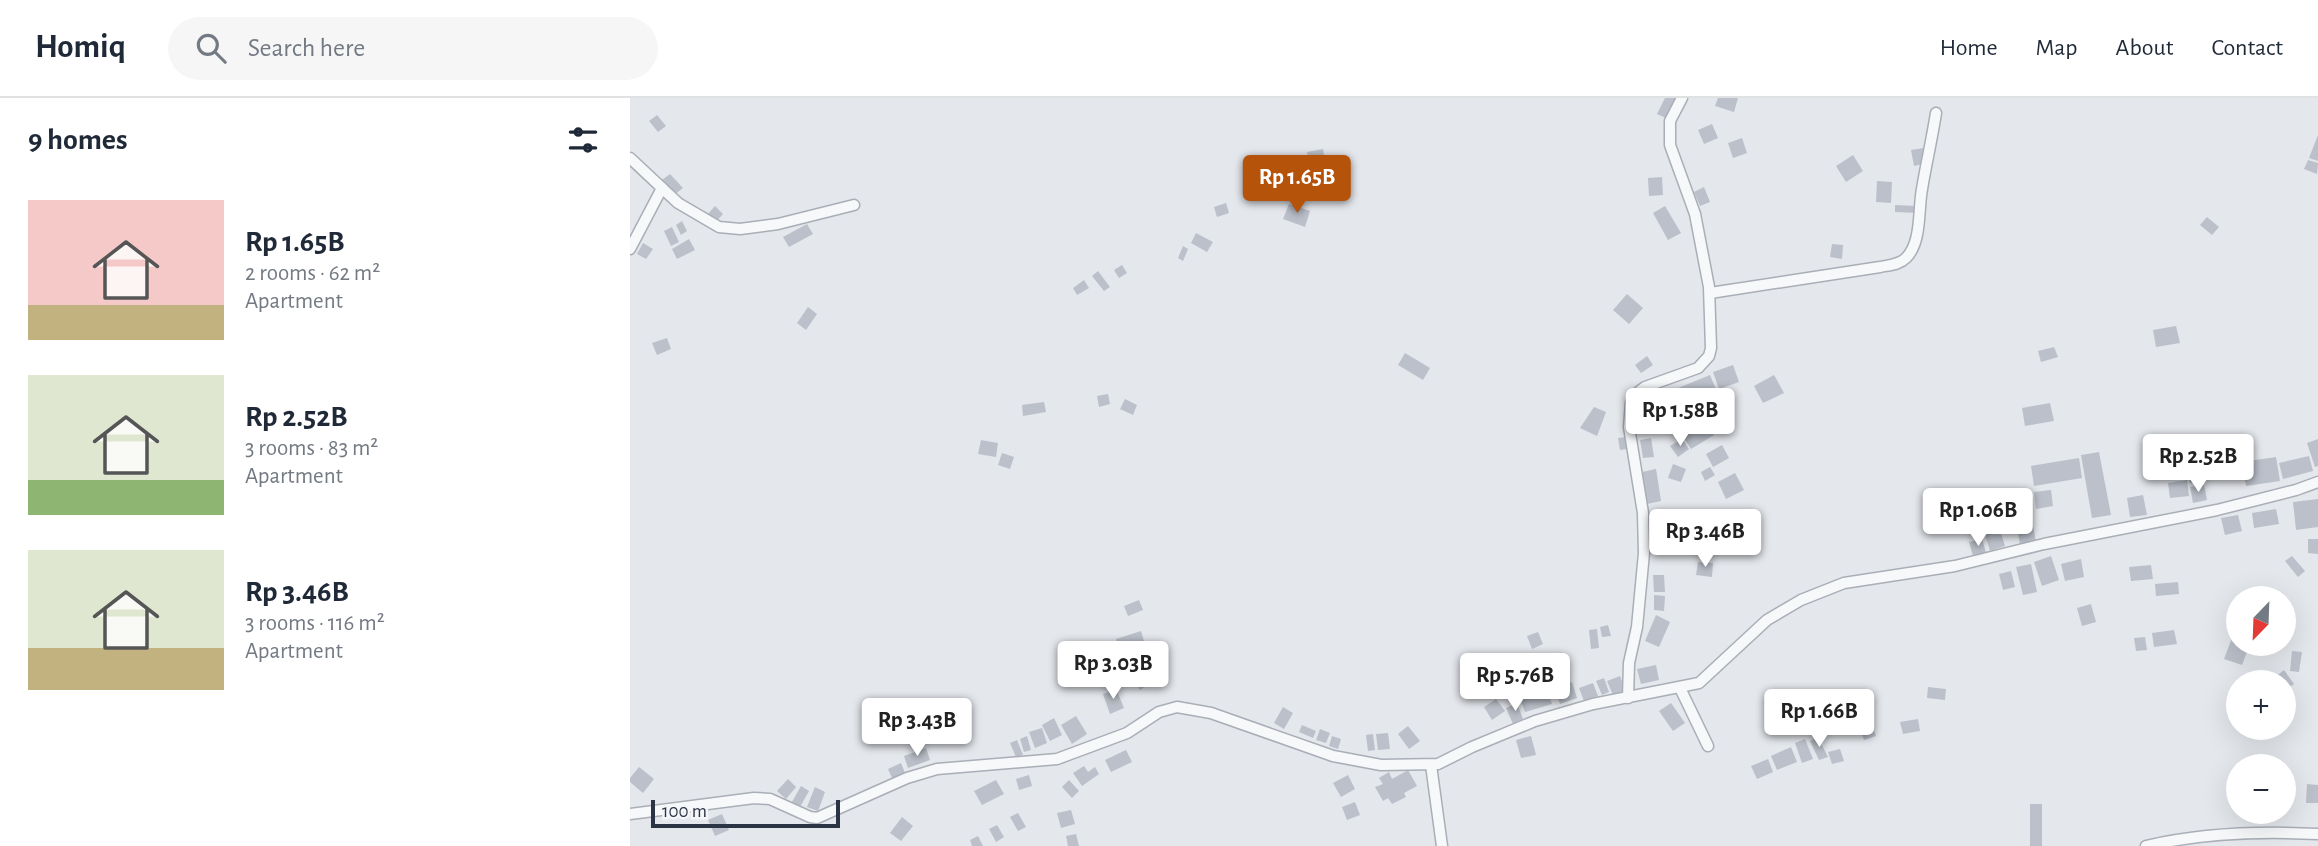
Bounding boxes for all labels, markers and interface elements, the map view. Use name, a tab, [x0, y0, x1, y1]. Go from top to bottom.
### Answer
search box	[168, 17, 658, 80]
icon: search	[192, 29, 230, 67]
text: Homiq	[35, 31, 126, 64]
text: Search here	[248, 35, 365, 61]
text: Home	[1940, 36, 1998, 60]
text: Map	[2036, 36, 2078, 60]
text: About	[2116, 36, 2173, 60]
text: Contact	[2211, 36, 2283, 60]
icon: filters	[564, 121, 602, 159]
text: 9 homes	[28, 125, 128, 155]
pin: Rp 1.65B	[1225, 156, 1369, 215]
text: Rp 1.65B	[1259, 166, 1335, 189]
text: Rp 1.65B	[245, 227, 345, 257]
icon: home	[84, 228, 168, 312]
text: 2 rooms · 62 m²	[245, 262, 380, 285]
text: Apartment	[245, 290, 343, 313]
pin: Rp 1.58B	[1608, 388, 1752, 448]
text: Rp 1.58B	[1642, 399, 1718, 422]
text: Rp 2.52B	[245, 402, 348, 432]
icon: home	[84, 403, 168, 487]
pin: Rp 2.52B	[2126, 434, 2270, 494]
text: 3 rooms · 83 m²	[245, 437, 378, 460]
text: Rp 2.52B	[2159, 445, 2237, 468]
text: Apartment	[245, 465, 343, 488]
pin: Rp 1.06B	[1906, 489, 2050, 548]
text: Rp 1.06B	[1939, 499, 2017, 522]
pin: Rp 3.46B	[1633, 510, 1777, 569]
text: Rp 3.46B	[1665, 520, 1745, 543]
text: Rp 3.46B	[245, 577, 349, 607]
icon: home	[84, 578, 168, 662]
north arrow	[2226, 586, 2296, 656]
map controls	[2226, 586, 2296, 824]
text: 3 rooms · 116 m²	[245, 612, 385, 635]
text: Apartment	[245, 640, 343, 663]
pin: Rp 3.03B	[1041, 642, 1185, 701]
text: Rp 3.03B	[1074, 652, 1152, 675]
pin: Rp 5.76B	[1443, 654, 1587, 713]
text: Rp 5.76B	[1476, 664, 1554, 687]
button: +	[2226, 670, 2296, 740]
pin: Rp 1.66B	[1747, 690, 1891, 749]
pin: Rp 3.43B	[845, 698, 989, 758]
text: Rp 1.66B	[1780, 700, 1858, 723]
text: Rp 3.43B	[878, 709, 956, 732]
button: −	[2226, 754, 2296, 824]
scale bar	[651, 797, 840, 829]
text: 100 m	[662, 802, 707, 821]

